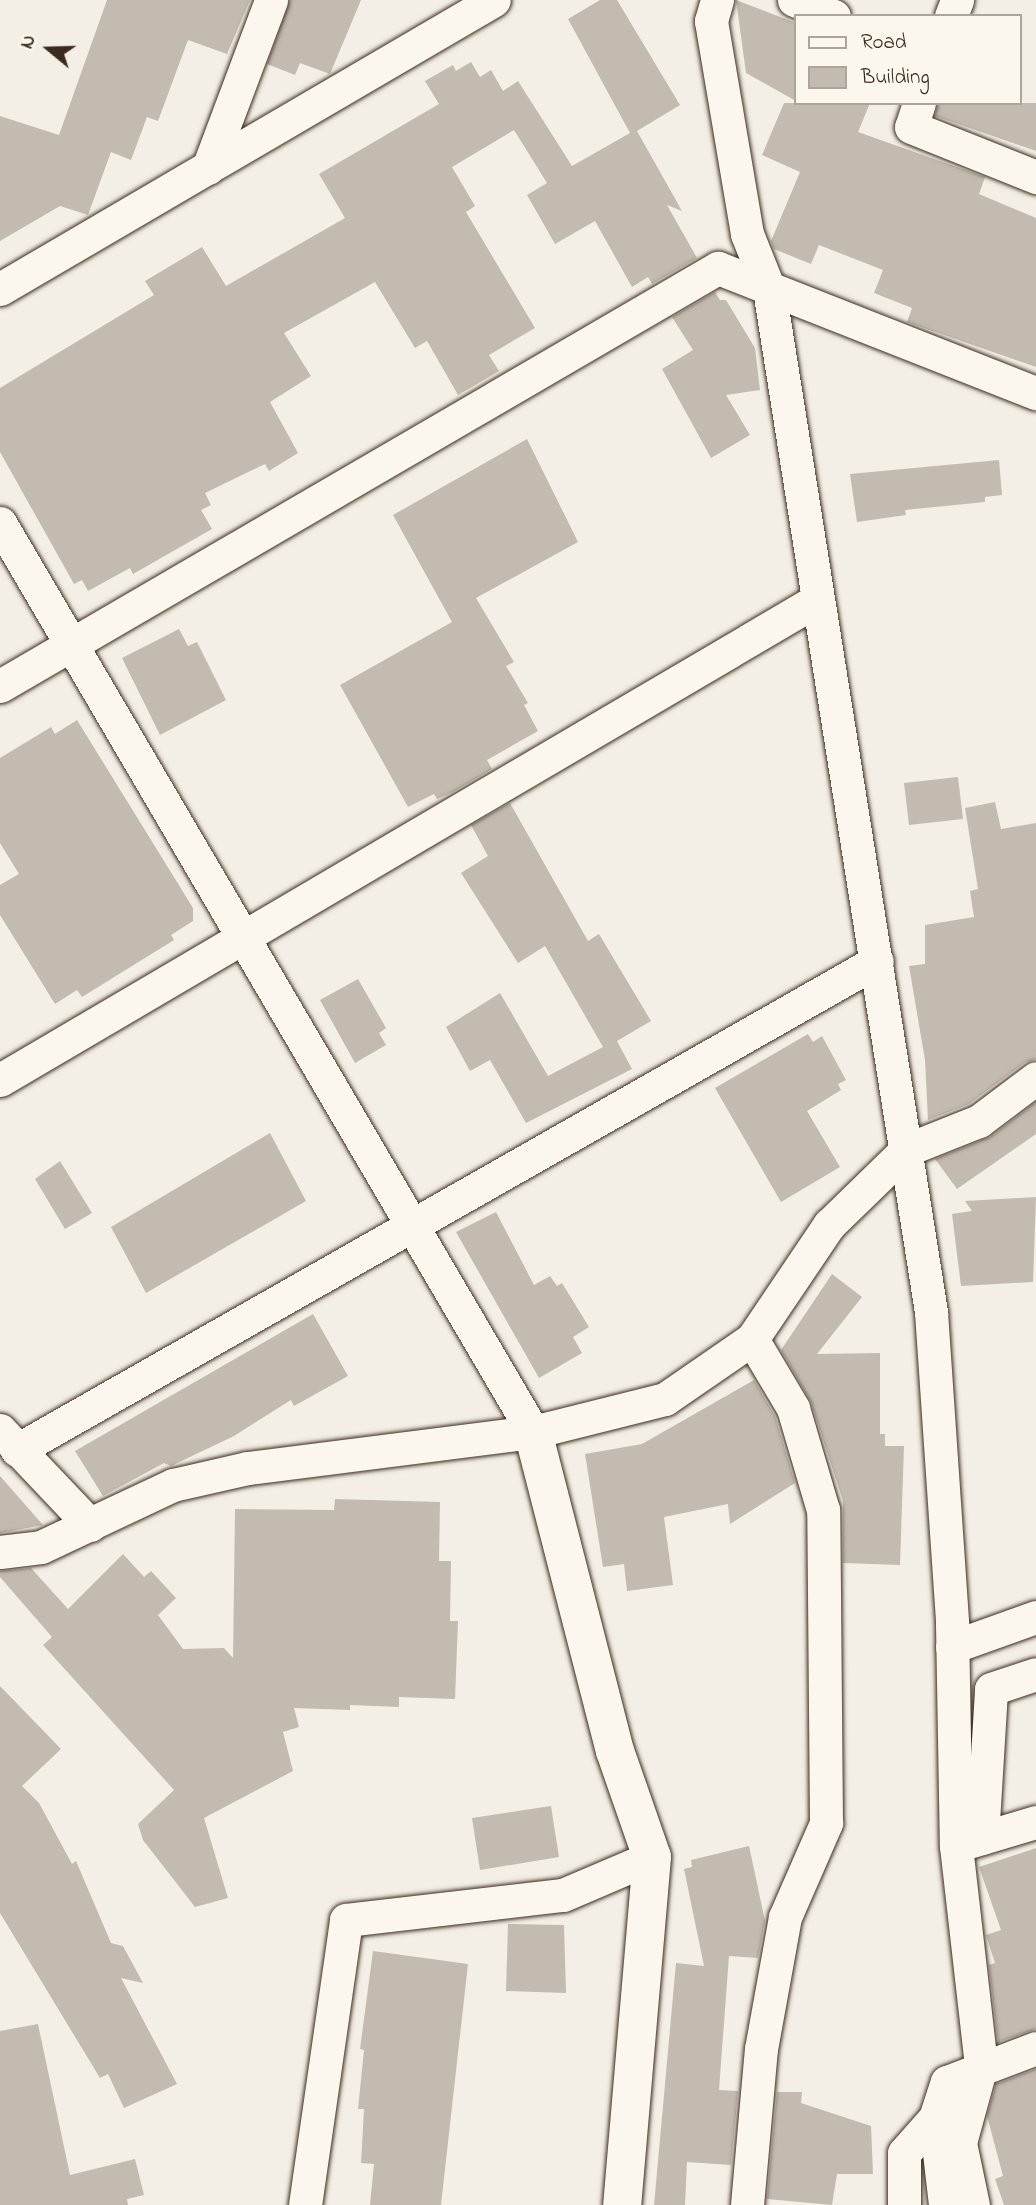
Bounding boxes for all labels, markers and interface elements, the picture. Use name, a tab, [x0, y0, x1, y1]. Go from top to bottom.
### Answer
north arrow	[14, 14, 84, 84]
legend	[794, 14, 1022, 105]
text: Road	[861, 28, 907, 58]
text: N	[14, 32, 44, 52]
text: Building	[861, 63, 930, 93]

